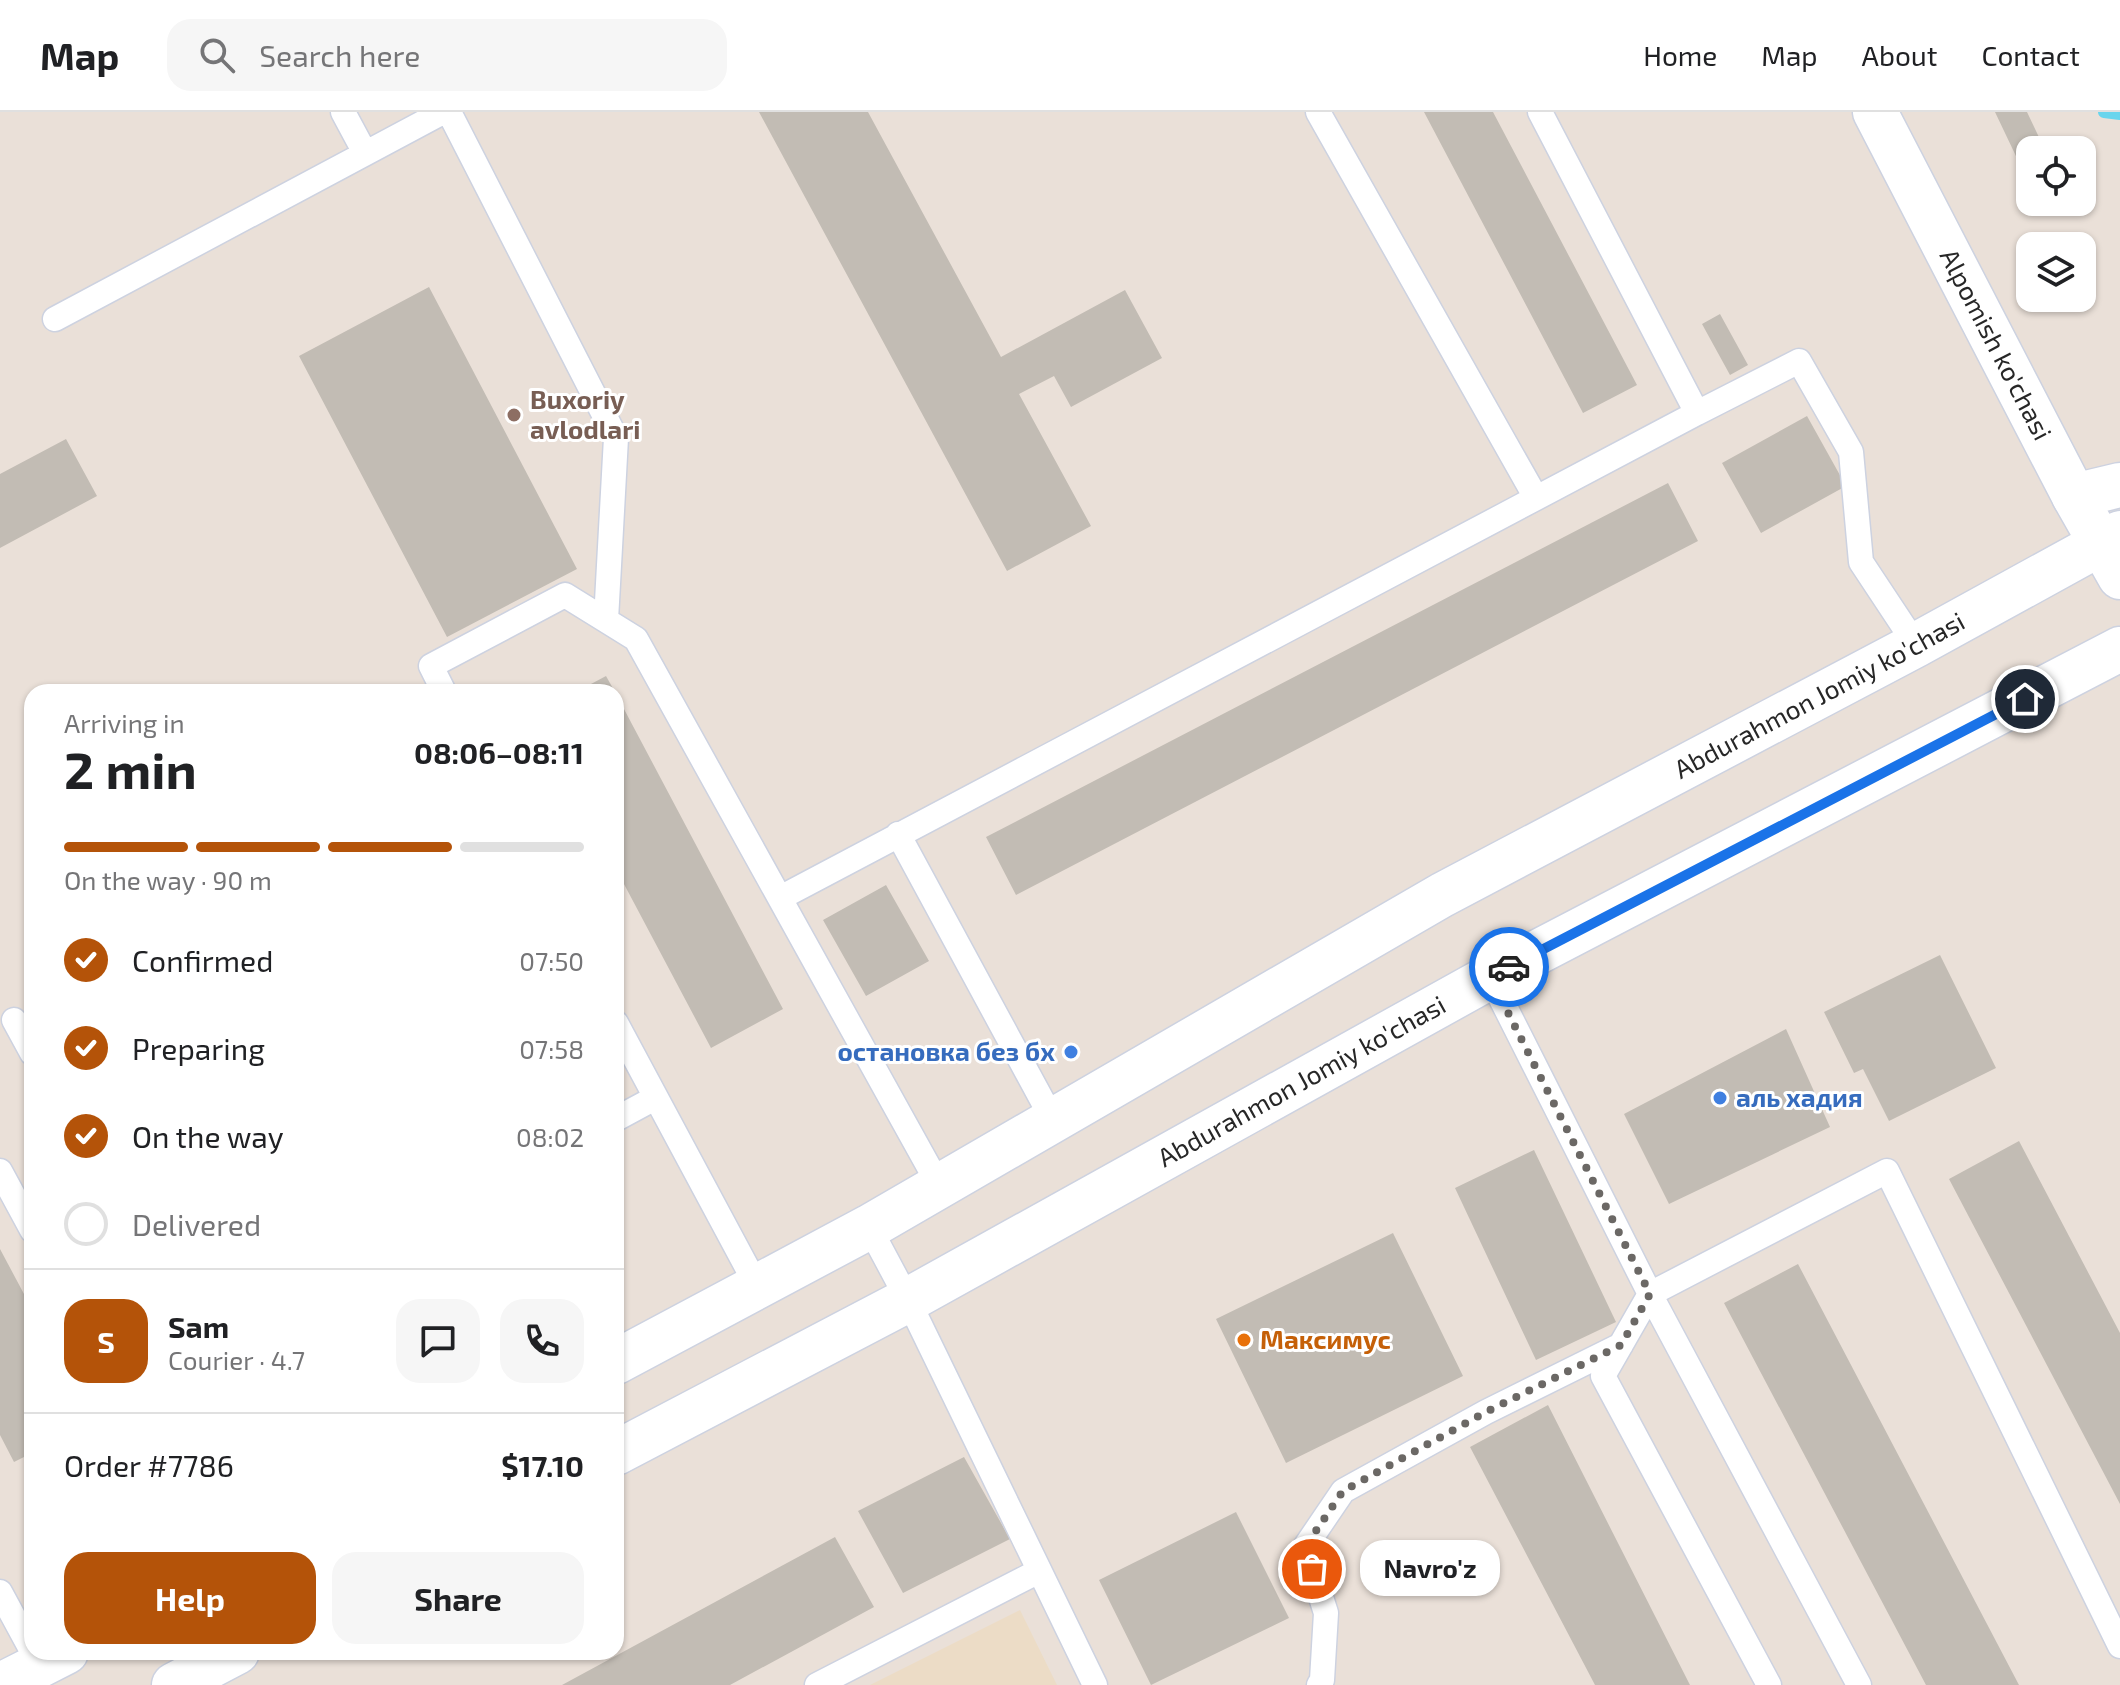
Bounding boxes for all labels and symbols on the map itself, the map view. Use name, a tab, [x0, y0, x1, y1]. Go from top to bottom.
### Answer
street label: Alpomish ko'chasi	[1935, 243, 2059, 445]
place label: Buxoriy avlodlari	[530, 383, 640, 444]
marker: Buxoriy avlodlari	[505, 406, 523, 424]
street label: Abdurahmon Jomiy ko'chasi	[1668, 604, 1969, 784]
pin	[1991, 665, 2059, 733]
courier	[1469, 927, 1549, 1007]
street label: Abdurahmon Jomiy ko'chasi	[1152, 988, 1450, 1172]
place label: остановка без бх	[837, 1035, 1055, 1066]
marker: остановка без бх	[1062, 1043, 1080, 1061]
place label: аль хадия	[1736, 1081, 1863, 1112]
marker: аль хадия	[1711, 1089, 1729, 1107]
place label: Максимус	[1260, 1323, 1391, 1354]
marker: Максимус	[1235, 1331, 1253, 1349]
pin	[1278, 1535, 1346, 1603]
callout: Navro'z	[1360, 1541, 1500, 1597]

